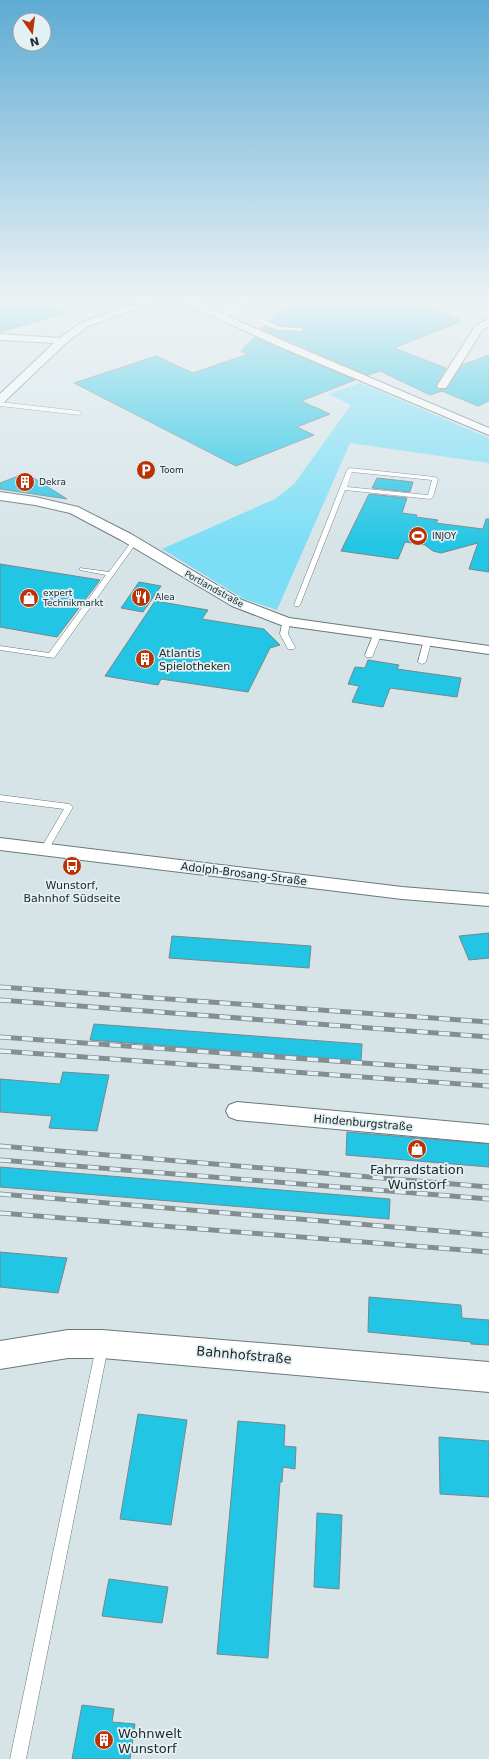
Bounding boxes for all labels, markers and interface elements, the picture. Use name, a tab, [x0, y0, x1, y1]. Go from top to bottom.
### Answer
north arrow	[12, 12, 52, 52]
text: N	[28, 34, 40, 49]
parking icon: Toom	[135, 459, 157, 481]
place label: Toom	[159, 465, 184, 475]
building icon: Dekra	[14, 471, 36, 493]
place label: Dekra	[39, 477, 66, 487]
sports icon: INJOY	[407, 525, 429, 547]
place label: INJOY	[432, 531, 457, 541]
street label: Portlandstraße	[183, 569, 246, 610]
restaurant icon: Alea	[130, 586, 152, 608]
shop icon: expert Technikmarkt	[18, 587, 40, 609]
place label: expert Technikmarkt	[42, 588, 104, 608]
place label: Alea	[155, 592, 175, 602]
place label: Atlantis Spielotheken	[159, 647, 230, 673]
building icon: Atlantis Spielotheken	[134, 648, 156, 670]
bus stop icon: Wunstorf, Bahnhof Südseite	[61, 855, 83, 877]
street label: Adolph-Brosang-Straße	[180, 860, 308, 888]
place label: Wunstorf, Bahnhof Südseite	[24, 879, 121, 905]
street label: Hindenburgstraße	[313, 1112, 413, 1134]
shop icon: Fahrradstation Wunstorf	[406, 1138, 428, 1160]
place label: Fahrradstation Wunstorf	[370, 1162, 464, 1192]
street label: Bahnhofstraße	[196, 1343, 292, 1367]
place label: Wohnwelt Wunstorf	[118, 1726, 182, 1756]
building icon: Wohnwelt Wunstorf	[93, 1729, 115, 1751]

